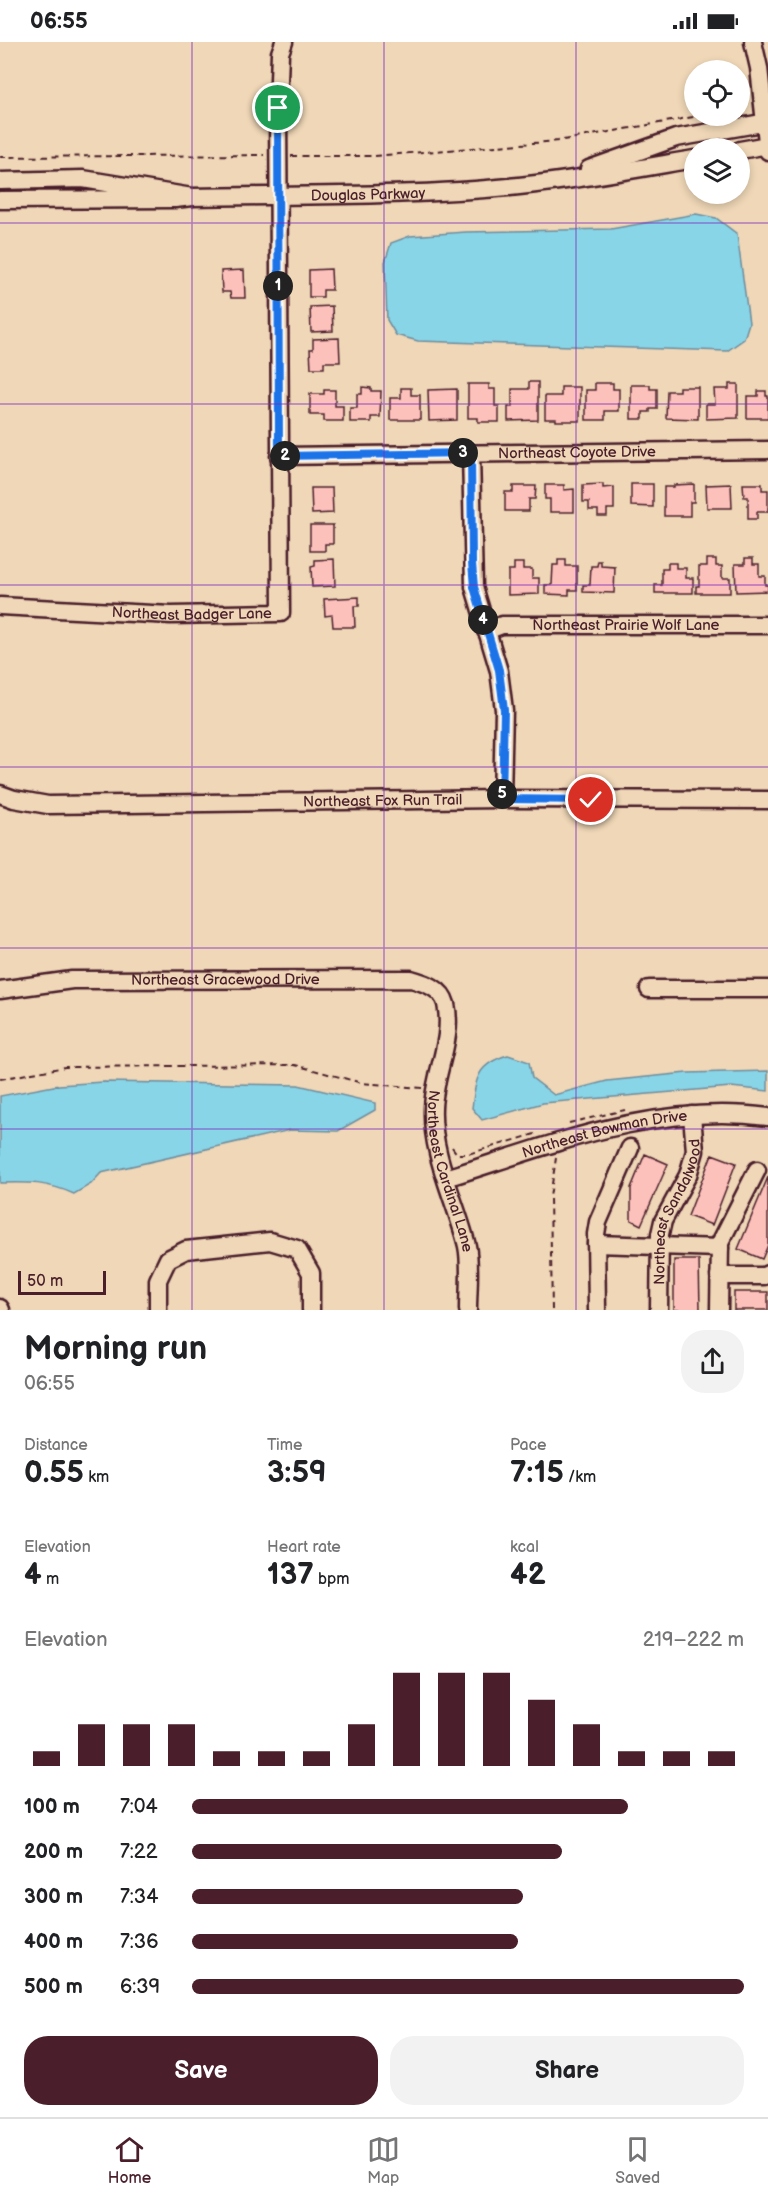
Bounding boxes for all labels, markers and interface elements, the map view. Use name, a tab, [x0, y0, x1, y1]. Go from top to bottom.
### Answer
text: 06:55	[30, 8, 88, 35]
map controls	[684, 60, 750, 204]
button: locate	[684, 60, 750, 126]
pin	[252, 82, 303, 133]
icon: arrive	[261, 91, 294, 124]
button: layers	[684, 138, 750, 204]
street label: Douglas Parkway	[310, 184, 426, 206]
pin: 1	[263, 271, 293, 301]
text: 1	[275, 276, 281, 295]
pin: 3	[448, 438, 478, 468]
pin: 2	[270, 441, 300, 471]
street label: Northeast Coyote Drive	[498, 442, 656, 463]
text: 3	[458, 443, 468, 462]
text: 2	[280, 446, 290, 465]
street label: Northeast Badger Lane	[111, 603, 272, 625]
pin: 4	[468, 605, 498, 635]
text: 4	[478, 610, 488, 629]
street label: Northeast Prairie Wolf Lane	[532, 616, 720, 635]
pin	[565, 774, 616, 825]
pin: 5	[487, 779, 517, 809]
icon: check	[574, 783, 607, 816]
text: 5	[497, 784, 507, 803]
street label: Northeast Fox Run Trail	[303, 791, 462, 812]
street label: Northeast Gracewood Drive	[131, 970, 320, 990]
street label: Northeast Cardinal Lane	[423, 1089, 477, 1254]
street label: Northeast Bowman Drive	[520, 1106, 688, 1163]
street label: Northeast Sandalwood	[650, 1138, 706, 1285]
scale bar	[18, 1268, 106, 1296]
text: 50 m	[27, 1272, 63, 1291]
text: Morning run	[24, 1329, 207, 1369]
button: share	[681, 1330, 744, 1393]
text: 06:55	[24, 1372, 75, 1396]
text: Distance	[24, 1436, 88, 1455]
text: Time	[267, 1436, 302, 1455]
text: Pace	[510, 1436, 546, 1455]
text: 0.55	[24, 1455, 84, 1491]
text: 3:59	[267, 1455, 327, 1491]
text: 7:15	[510, 1455, 564, 1491]
text: km	[84, 1468, 109, 1487]
text: /km	[564, 1468, 596, 1487]
text: Elevation	[24, 1538, 91, 1557]
text: Heart rate	[267, 1538, 341, 1557]
text: kcal	[510, 1538, 539, 1557]
text: 4	[24, 1557, 42, 1593]
text: 137	[267, 1557, 314, 1593]
text: 42	[510, 1557, 546, 1593]
text: m	[42, 1570, 59, 1589]
text: bpm	[314, 1570, 350, 1589]
text: Elevation	[24, 1628, 107, 1652]
text: 219–222 m	[643, 1628, 744, 1652]
text: 100 m	[24, 1795, 80, 1819]
text: 7:04	[120, 1795, 158, 1819]
text: 200 m	[24, 1840, 83, 1864]
text: 7:22	[120, 1840, 157, 1864]
text: 300 m	[24, 1885, 83, 1909]
text: 7:34	[120, 1885, 158, 1909]
text: 400 m	[24, 1930, 83, 1954]
text: 7:36	[120, 1930, 158, 1954]
text: 500 m	[24, 1975, 83, 1999]
text: 6:39	[120, 1975, 160, 1999]
button: Save	[24, 2036, 378, 2105]
button: Share	[390, 2036, 744, 2105]
tab: Home	[108, 2133, 151, 2188]
tab: Map	[367, 2133, 400, 2188]
tab: Saved	[615, 2133, 660, 2188]

